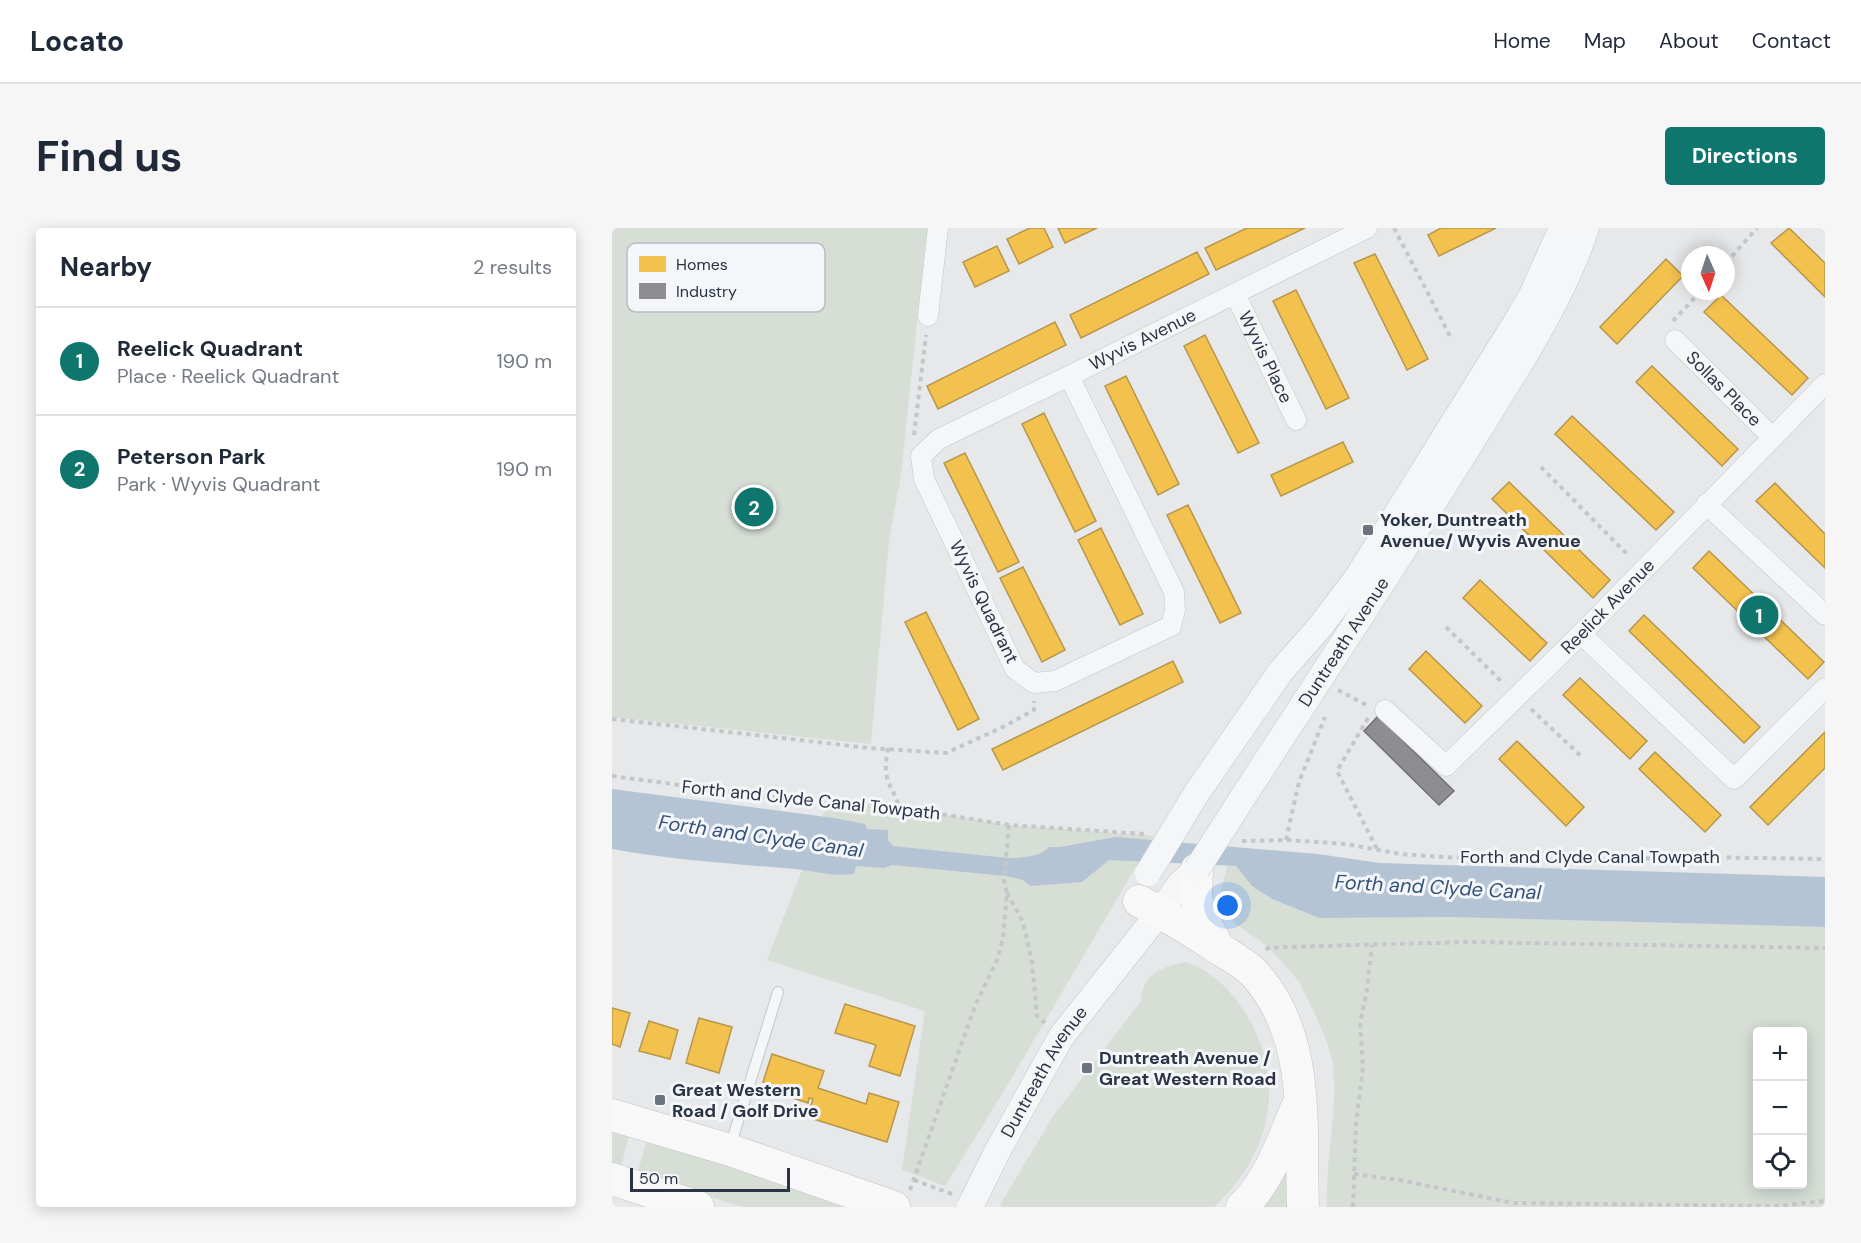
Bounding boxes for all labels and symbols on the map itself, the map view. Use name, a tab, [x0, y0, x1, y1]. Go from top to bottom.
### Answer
legend	[627, 243, 825, 312]
north arrow	[1681, 246, 1735, 300]
text: Homes	[676, 254, 728, 275]
text: Industry	[676, 281, 737, 302]
street label: Wyvis Avenue	[1085, 303, 1200, 376]
street label: Wyvis Place	[1233, 307, 1298, 407]
street label: Sollas Place	[1681, 346, 1767, 432]
pin: 2	[734, 484, 774, 530]
place label: Yoker, Duntreath Avenue/ Wyvis Avenue	[1380, 508, 1581, 553]
marker: Yoker, Duntreath Avenue/ Wyvis Avenue	[1361, 523, 1375, 537]
street label: Wyvis Quadrant	[944, 536, 1024, 668]
street label: Reelick Avenue	[1556, 554, 1660, 659]
street label: Duntreath Avenue	[1293, 573, 1395, 711]
pin: 1	[1740, 592, 1778, 638]
street label: Forth and Clyde Canal Towpath	[681, 774, 941, 826]
water label: Forth and Clyde Canal	[657, 809, 866, 863]
street label: Forth and Clyde Canal Towpath	[1460, 845, 1720, 869]
water label: Forth and Clyde Canal	[1334, 869, 1542, 905]
your location	[1213, 891, 1242, 920]
street label: Duntreath Avenue	[995, 1001, 1093, 1142]
place label: Duntreath Avenue / Great Western Road	[1099, 1046, 1276, 1091]
marker: Duntreath Avenue / Great Western Road	[1080, 1061, 1094, 1075]
place label: Great Western Road / Golf Drive	[672, 1078, 819, 1123]
marker: Great Western Road / Golf Drive	[653, 1093, 667, 1107]
scale bar	[630, 1165, 790, 1192]

